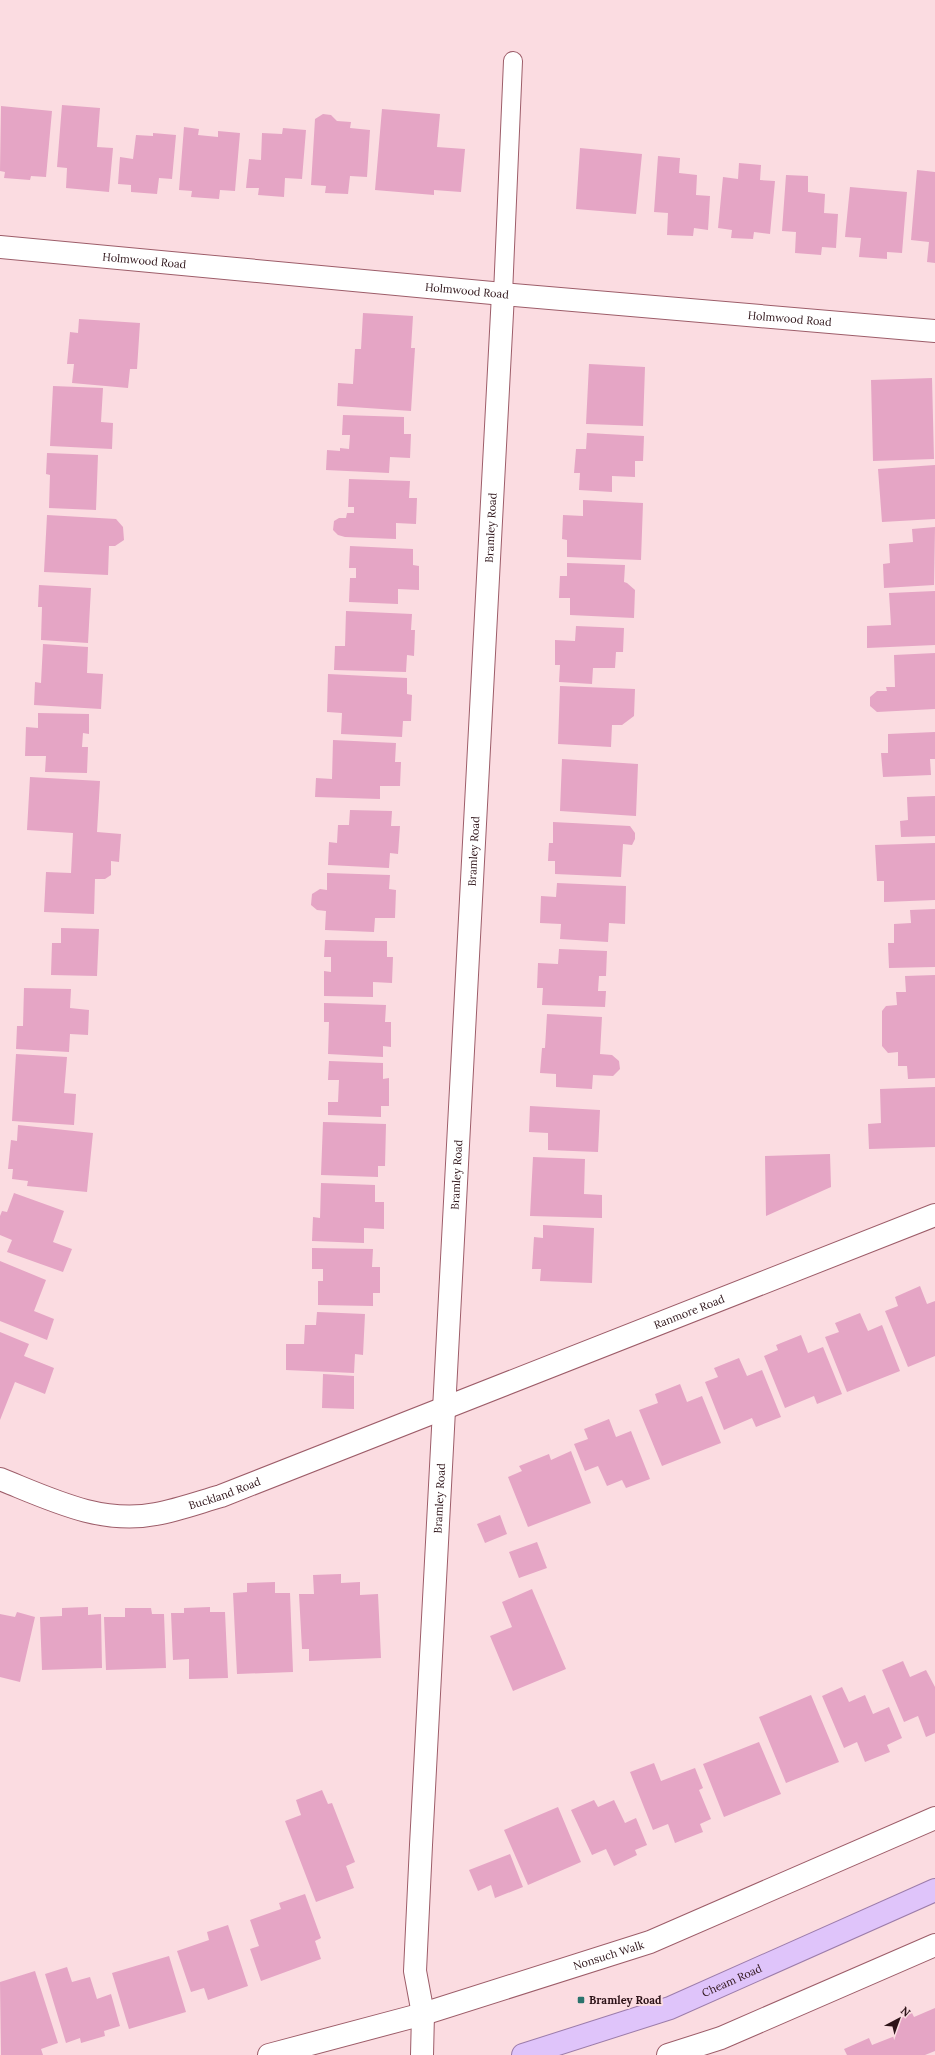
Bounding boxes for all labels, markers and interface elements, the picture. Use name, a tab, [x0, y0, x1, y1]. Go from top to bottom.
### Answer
street label: Holmwood Road	[102, 250, 187, 271]
street label: Holmwood Road	[424, 280, 510, 302]
street label: Holmwood Road	[747, 308, 833, 329]
street label: Bramley Road	[482, 492, 500, 563]
street label: Bramley Road	[465, 815, 482, 887]
street label: Bramley Road	[448, 1139, 465, 1210]
street label: Ranmore Road	[652, 1291, 727, 1332]
street label: Bramley Road	[430, 1463, 448, 1534]
street label: Buckland Road	[187, 1474, 263, 1512]
street label: Nonsuch Walk	[571, 1937, 646, 1973]
street label: Cheam Road	[700, 1961, 764, 2000]
place label: Bramley Road	[589, 1993, 662, 2007]
marker: Bramley Road	[576, 1995, 586, 2005]
north arrow	[879, 1999, 919, 2039]
text: N	[898, 2003, 914, 2020]

